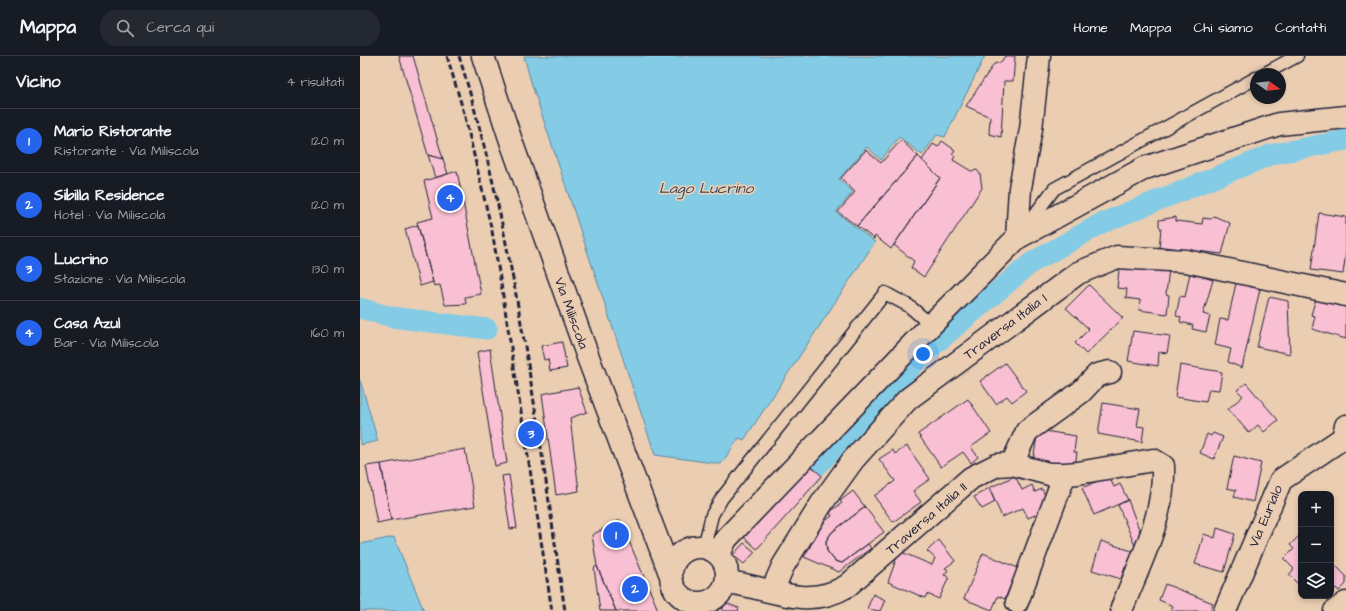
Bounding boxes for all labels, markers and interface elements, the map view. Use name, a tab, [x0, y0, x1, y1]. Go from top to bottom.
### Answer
search box	[100, 10, 380, 46]
text: Mappa	[20, 14, 76, 41]
icon: search	[114, 17, 136, 39]
text: Cerca qui	[146, 17, 214, 38]
text: Home	[1073, 18, 1108, 38]
text: Mappa	[1130, 18, 1171, 38]
text: Chi siamo	[1193, 18, 1253, 38]
text: Contatti	[1275, 18, 1326, 38]
north arrow	[1250, 68, 1286, 104]
text: Vicino	[16, 70, 61, 94]
text: 4 risultati	[287, 73, 344, 91]
text: Mario Ristorante	[54, 121, 172, 142]
text: 1	[28, 132, 30, 150]
text: 120 m	[311, 132, 344, 150]
text: Ristorante · Via Miliscola	[54, 142, 199, 160]
water label: Lago Lucrino	[659, 178, 755, 200]
pin: 4	[437, 183, 463, 213]
text: Sibilla Residence	[54, 185, 164, 206]
text: 2	[25, 196, 33, 214]
text: 120 m	[311, 196, 344, 214]
text: Hotel · Via Miliscola	[54, 206, 165, 224]
text: Lucrino	[54, 249, 108, 270]
text: 3	[26, 260, 32, 278]
text: 130 m	[312, 260, 344, 278]
text: Stazione · Via Miliscola	[54, 270, 185, 288]
street label: Via Miliscola	[549, 275, 593, 352]
street label: Traversa Italia I	[960, 289, 1052, 365]
text: Casa Azul	[54, 313, 120, 334]
text: 4	[25, 324, 33, 342]
text: 160 m	[311, 324, 344, 342]
text: Bar · Via Miliscola	[54, 334, 159, 352]
your location	[913, 344, 933, 364]
pin: 3	[518, 419, 544, 449]
street label: Traversa Italia II	[882, 478, 972, 560]
street label: Via Eurialo	[1244, 482, 1288, 551]
map controls	[1298, 491, 1334, 599]
button: +	[1298, 491, 1334, 527]
pin: 1	[603, 520, 629, 550]
button: −	[1298, 527, 1334, 563]
button: layers	[1298, 563, 1334, 599]
pin: 2	[622, 574, 648, 604]

